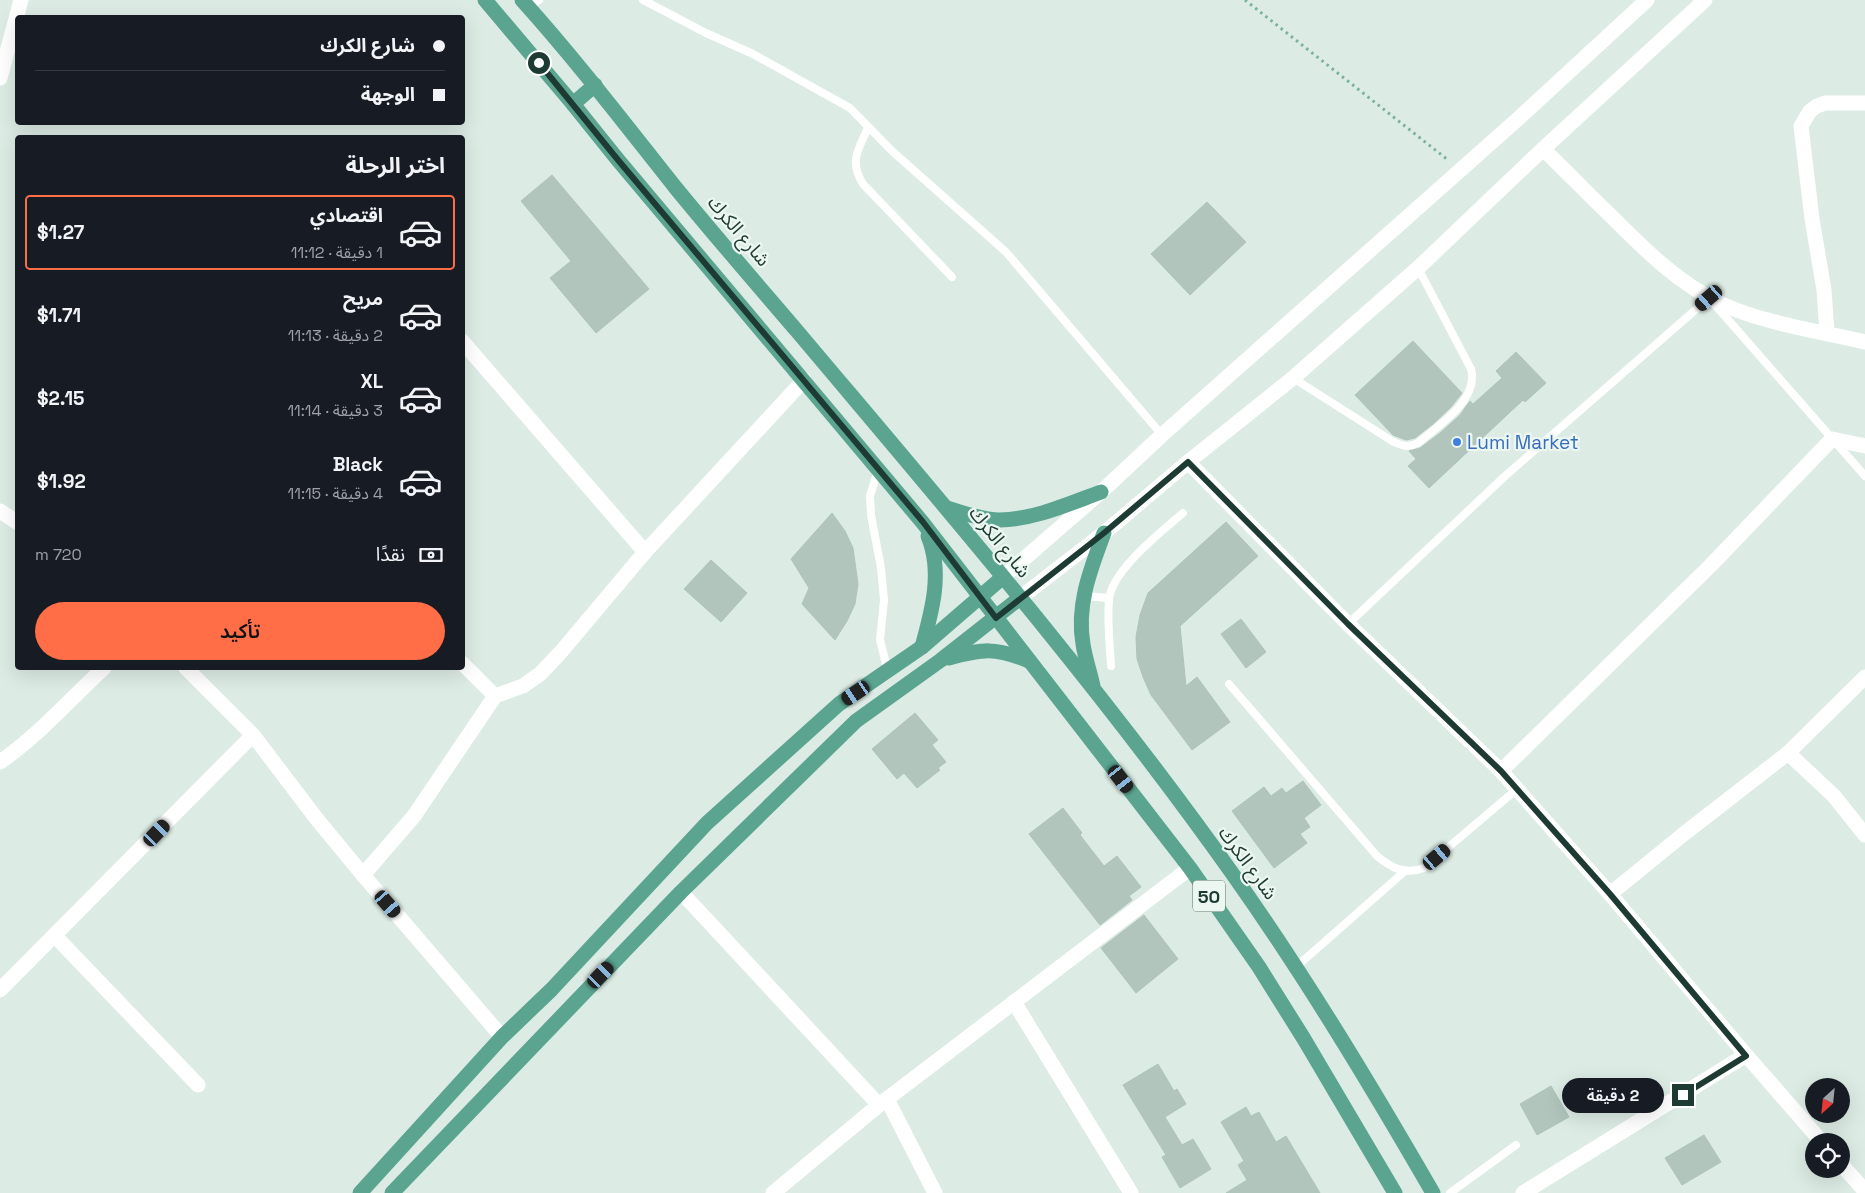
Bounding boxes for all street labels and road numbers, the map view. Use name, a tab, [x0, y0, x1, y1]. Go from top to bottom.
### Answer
street label: شارع الكرك	[701, 190, 776, 272]
street label: شارع الكرك	[963, 501, 1036, 583]
street label: شارع الكرك	[1212, 821, 1283, 905]
road number: 50	[1193, 880, 1225, 911]

